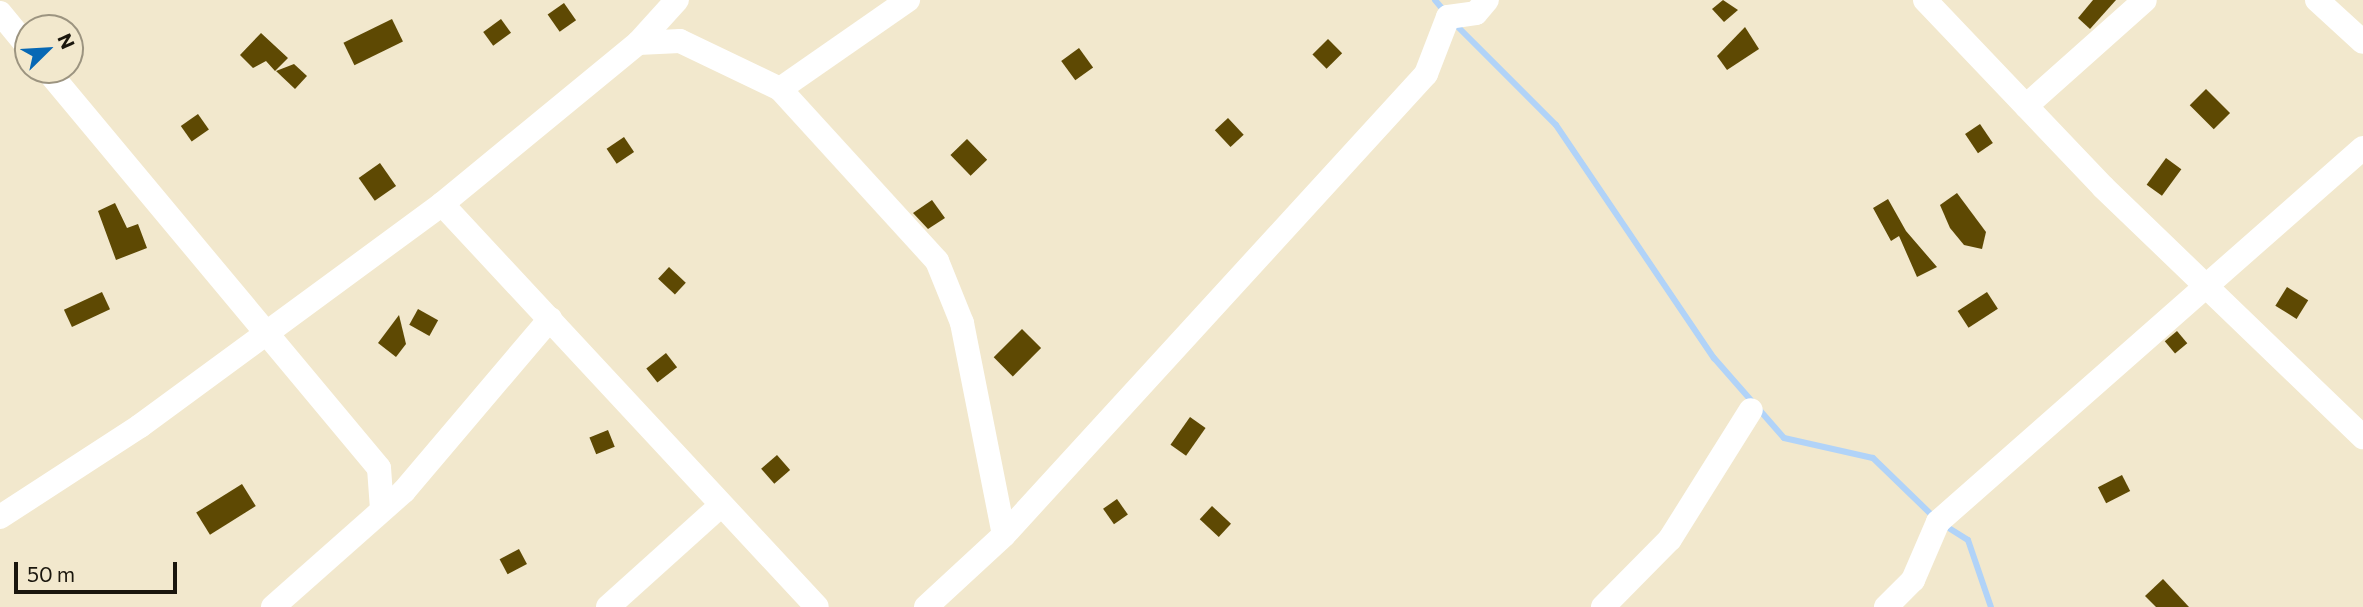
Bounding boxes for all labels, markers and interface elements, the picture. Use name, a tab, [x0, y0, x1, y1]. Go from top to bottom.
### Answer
north arrow	[14, 14, 84, 84]
text: N	[53, 30, 80, 52]
scale bar	[18, 548, 180, 592]
text: 50 m	[27, 561, 75, 586]

